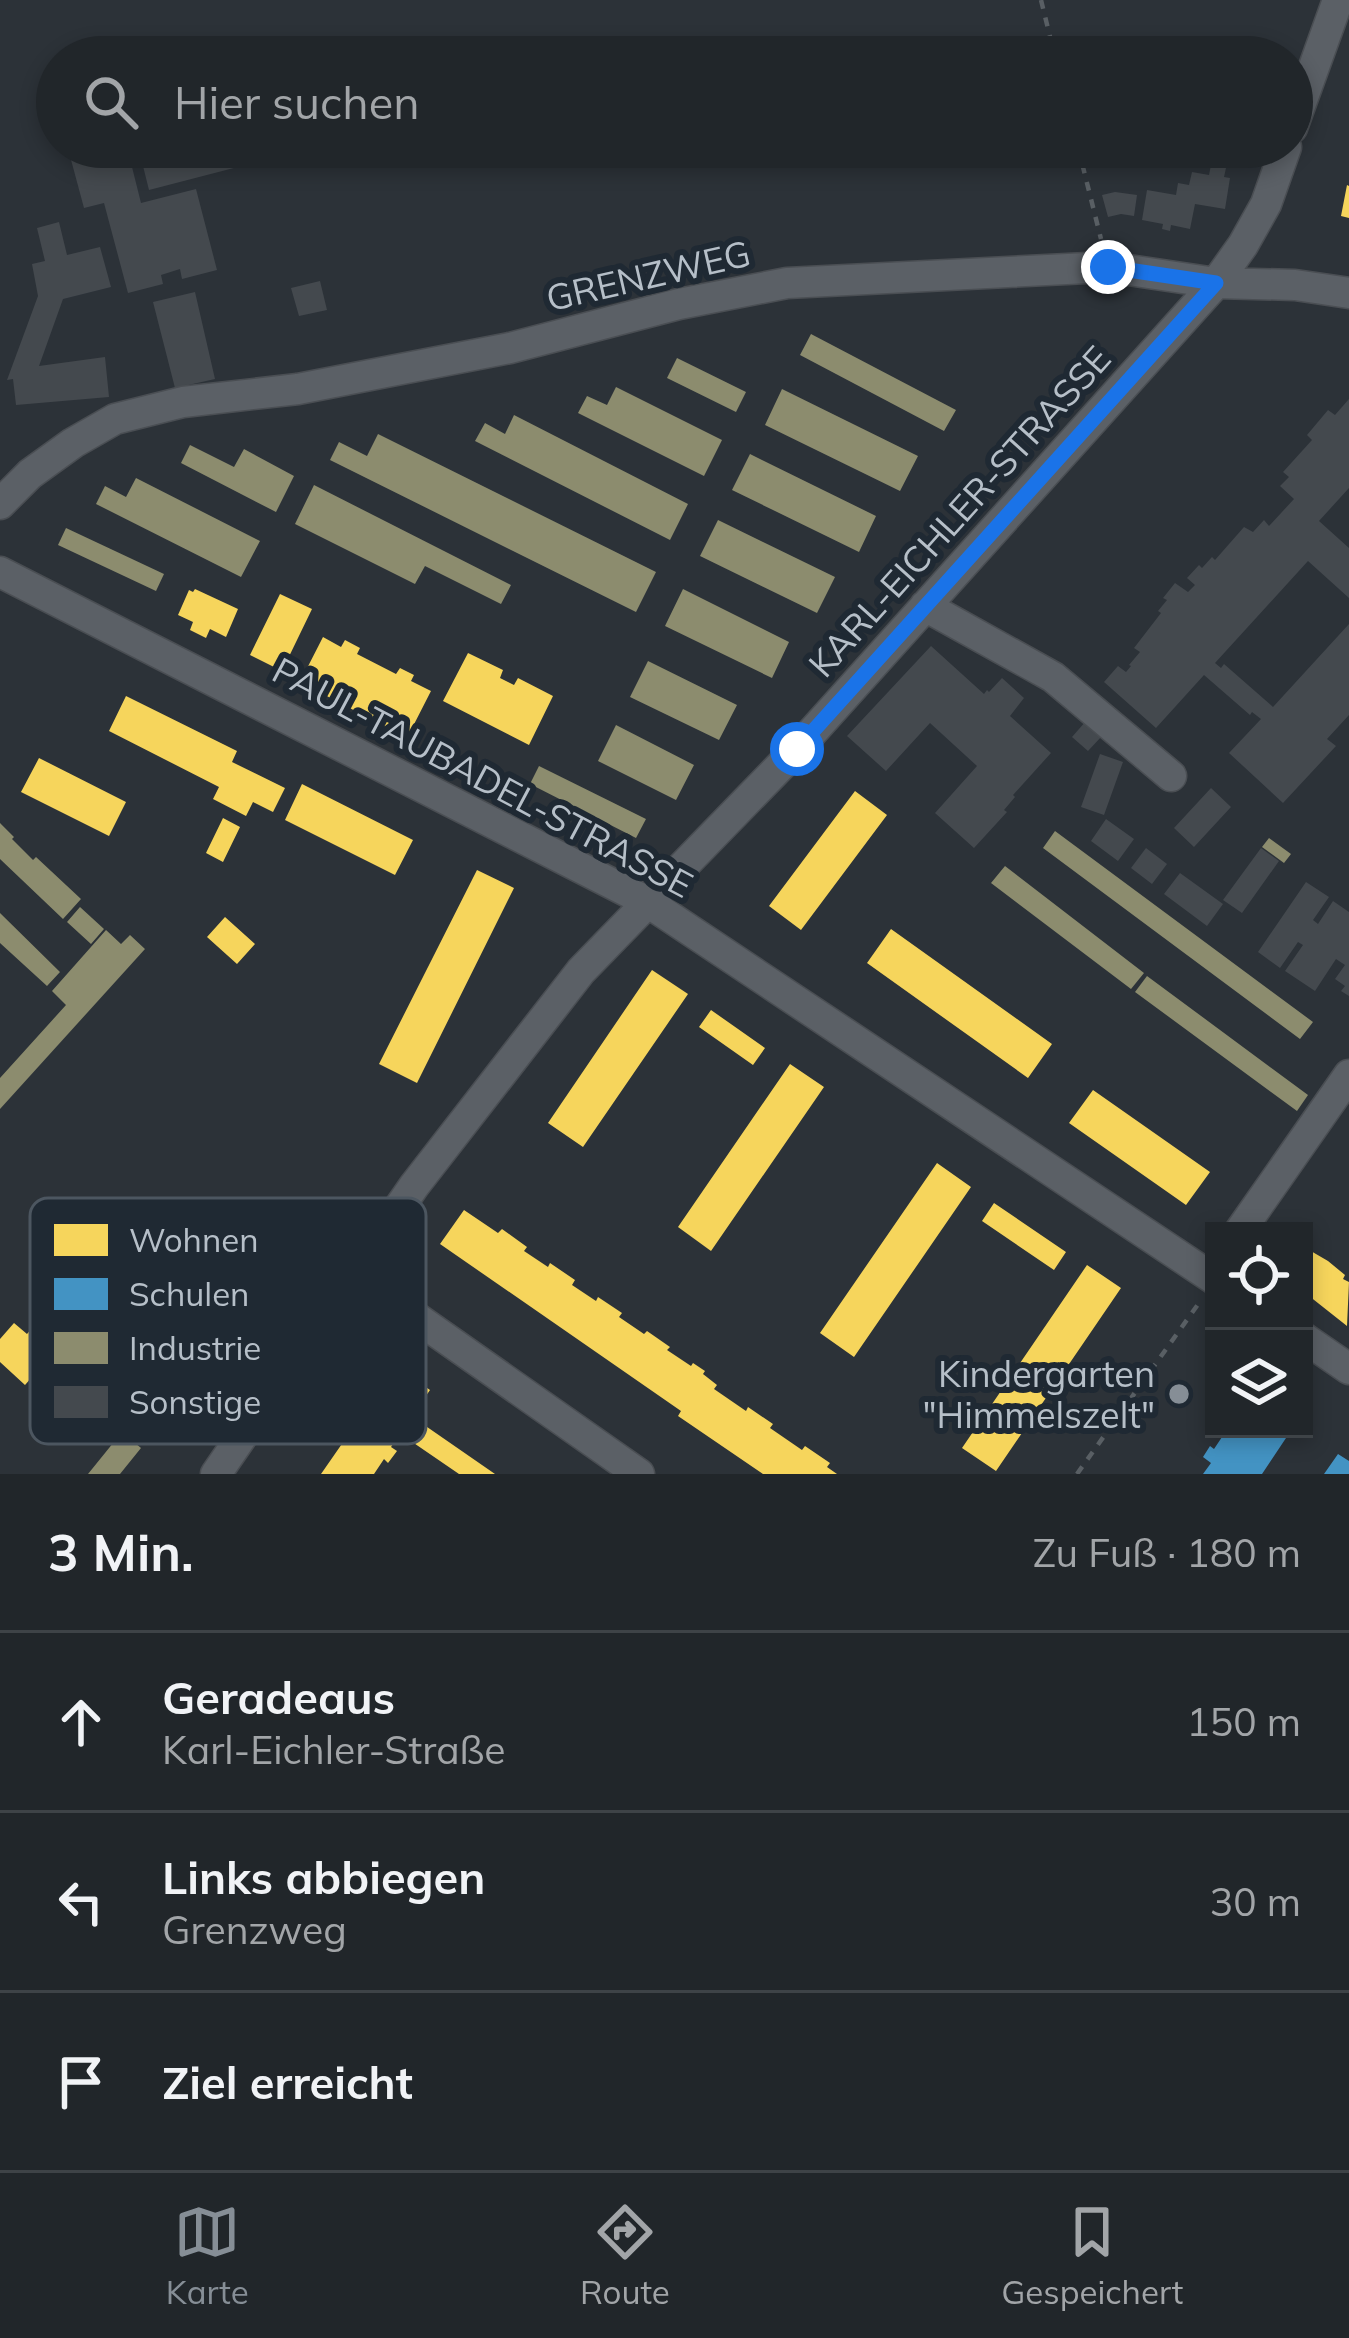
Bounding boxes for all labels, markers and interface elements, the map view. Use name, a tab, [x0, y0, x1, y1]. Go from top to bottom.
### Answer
search box	[36, 36, 1313, 168]
icon: search	[78, 69, 144, 135]
text: Hier suchen	[174, 74, 420, 130]
street label: GRENZWEG	[542, 230, 754, 320]
route end	[1081, 240, 1135, 294]
street label: KARL-EICHLER-STRASSE	[798, 336, 1120, 686]
street label: PAUL-TAUBADEL-STRASSE	[265, 647, 701, 907]
route start	[770, 722, 824, 776]
legend	[30, 1198, 426, 1444]
text: Wohnen	[129, 1219, 259, 1260]
map controls	[1205, 1222, 1313, 1438]
button: locate	[1205, 1222, 1313, 1330]
text: Schulen	[129, 1273, 249, 1314]
text: Industrie	[129, 1327, 261, 1368]
button: layers	[1205, 1330, 1313, 1438]
place label: Kindergarten "Himmelszelt"	[923, 1351, 1155, 1437]
text: Sonstige	[129, 1381, 261, 1422]
marker: Kindergarten "Himmelszelt"	[1166, 1381, 1192, 1407]
text: 3 Min.	[48, 1520, 194, 1584]
text: Zu Fuß · 180 m	[1033, 1528, 1301, 1577]
text: Geradeaus	[162, 1669, 395, 1725]
icon: ahead	[48, 1689, 114, 1755]
text: 150 m	[1186, 1697, 1301, 1746]
text: Karl-Eichler-Straße	[162, 1725, 506, 1774]
text: Links abbiegen	[162, 1849, 485, 1905]
icon: left	[48, 1869, 114, 1935]
text: 30 m	[1210, 1877, 1301, 1926]
text: Grenzweg	[162, 1905, 347, 1954]
icon: arrive	[48, 2049, 114, 2115]
text: Ziel erreicht	[162, 2054, 413, 2110]
tab: Karte	[166, 2199, 249, 2312]
tab: Route	[580, 2199, 670, 2312]
tab: Gespeichert	[1001, 2199, 1183, 2312]

